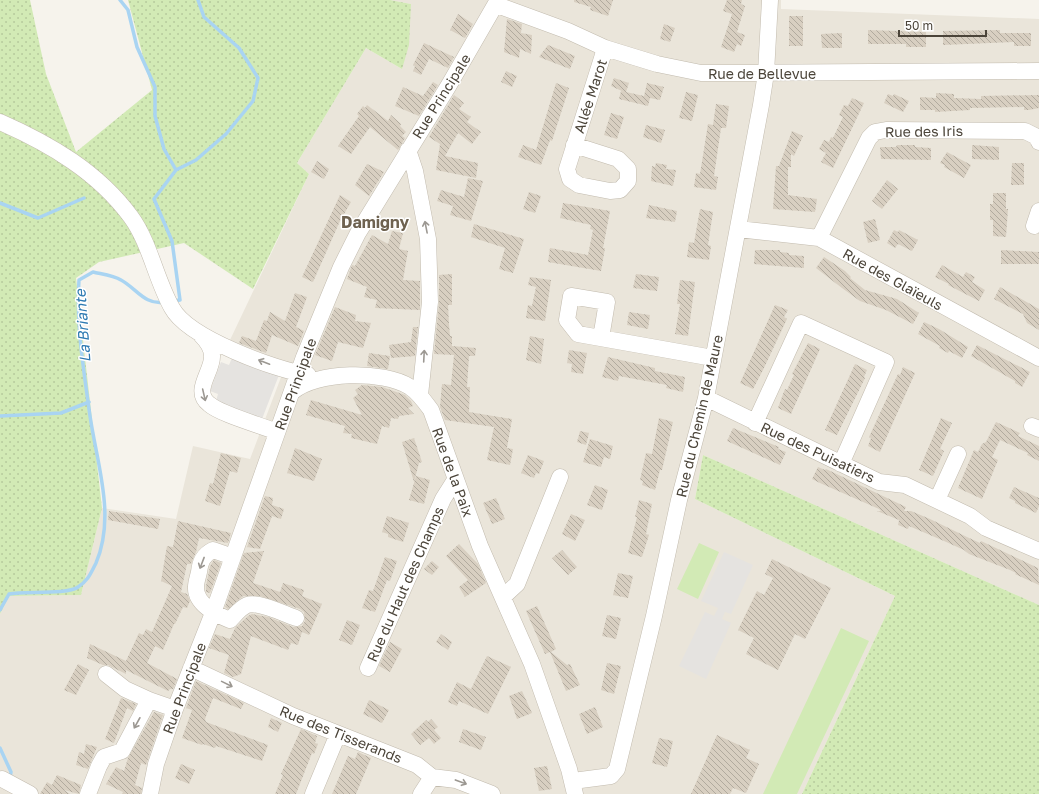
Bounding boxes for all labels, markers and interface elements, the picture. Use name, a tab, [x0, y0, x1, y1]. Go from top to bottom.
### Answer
scale bar	[899, 12, 986, 38]
text: 50 m	[905, 18, 933, 33]
street label: Rue Principale	[408, 50, 474, 142]
street label: Allée Marot	[570, 57, 610, 135]
street label: Rue de Bellevue	[708, 65, 816, 82]
street label: Rue des Iris	[885, 122, 963, 140]
district label: Damigny	[341, 212, 409, 232]
one-way arrow	[422, 221, 430, 234]
street label: Rue des Glaïeuls	[840, 245, 946, 313]
water label: La Briante	[70, 288, 94, 363]
street label: Rue du Chemin de Maure	[672, 333, 726, 499]
street label: Rue Principale	[270, 336, 320, 432]
one-way arrow	[420, 350, 428, 363]
one-way arrow	[258, 358, 270, 366]
one-way arrow	[201, 388, 209, 401]
street label: Rue des Puisatiers	[758, 418, 878, 486]
street label: Rue de la Paix	[429, 425, 477, 519]
street label: Rue du Haut des Champs	[363, 504, 447, 664]
one-way arrow	[197, 556, 205, 568]
street label: Rue Principale	[159, 640, 209, 736]
one-way arrow	[221, 681, 233, 688]
street label: Rue des Tisserands	[277, 702, 405, 766]
one-way arrow	[133, 717, 141, 729]
one-way arrow	[455, 779, 467, 787]

